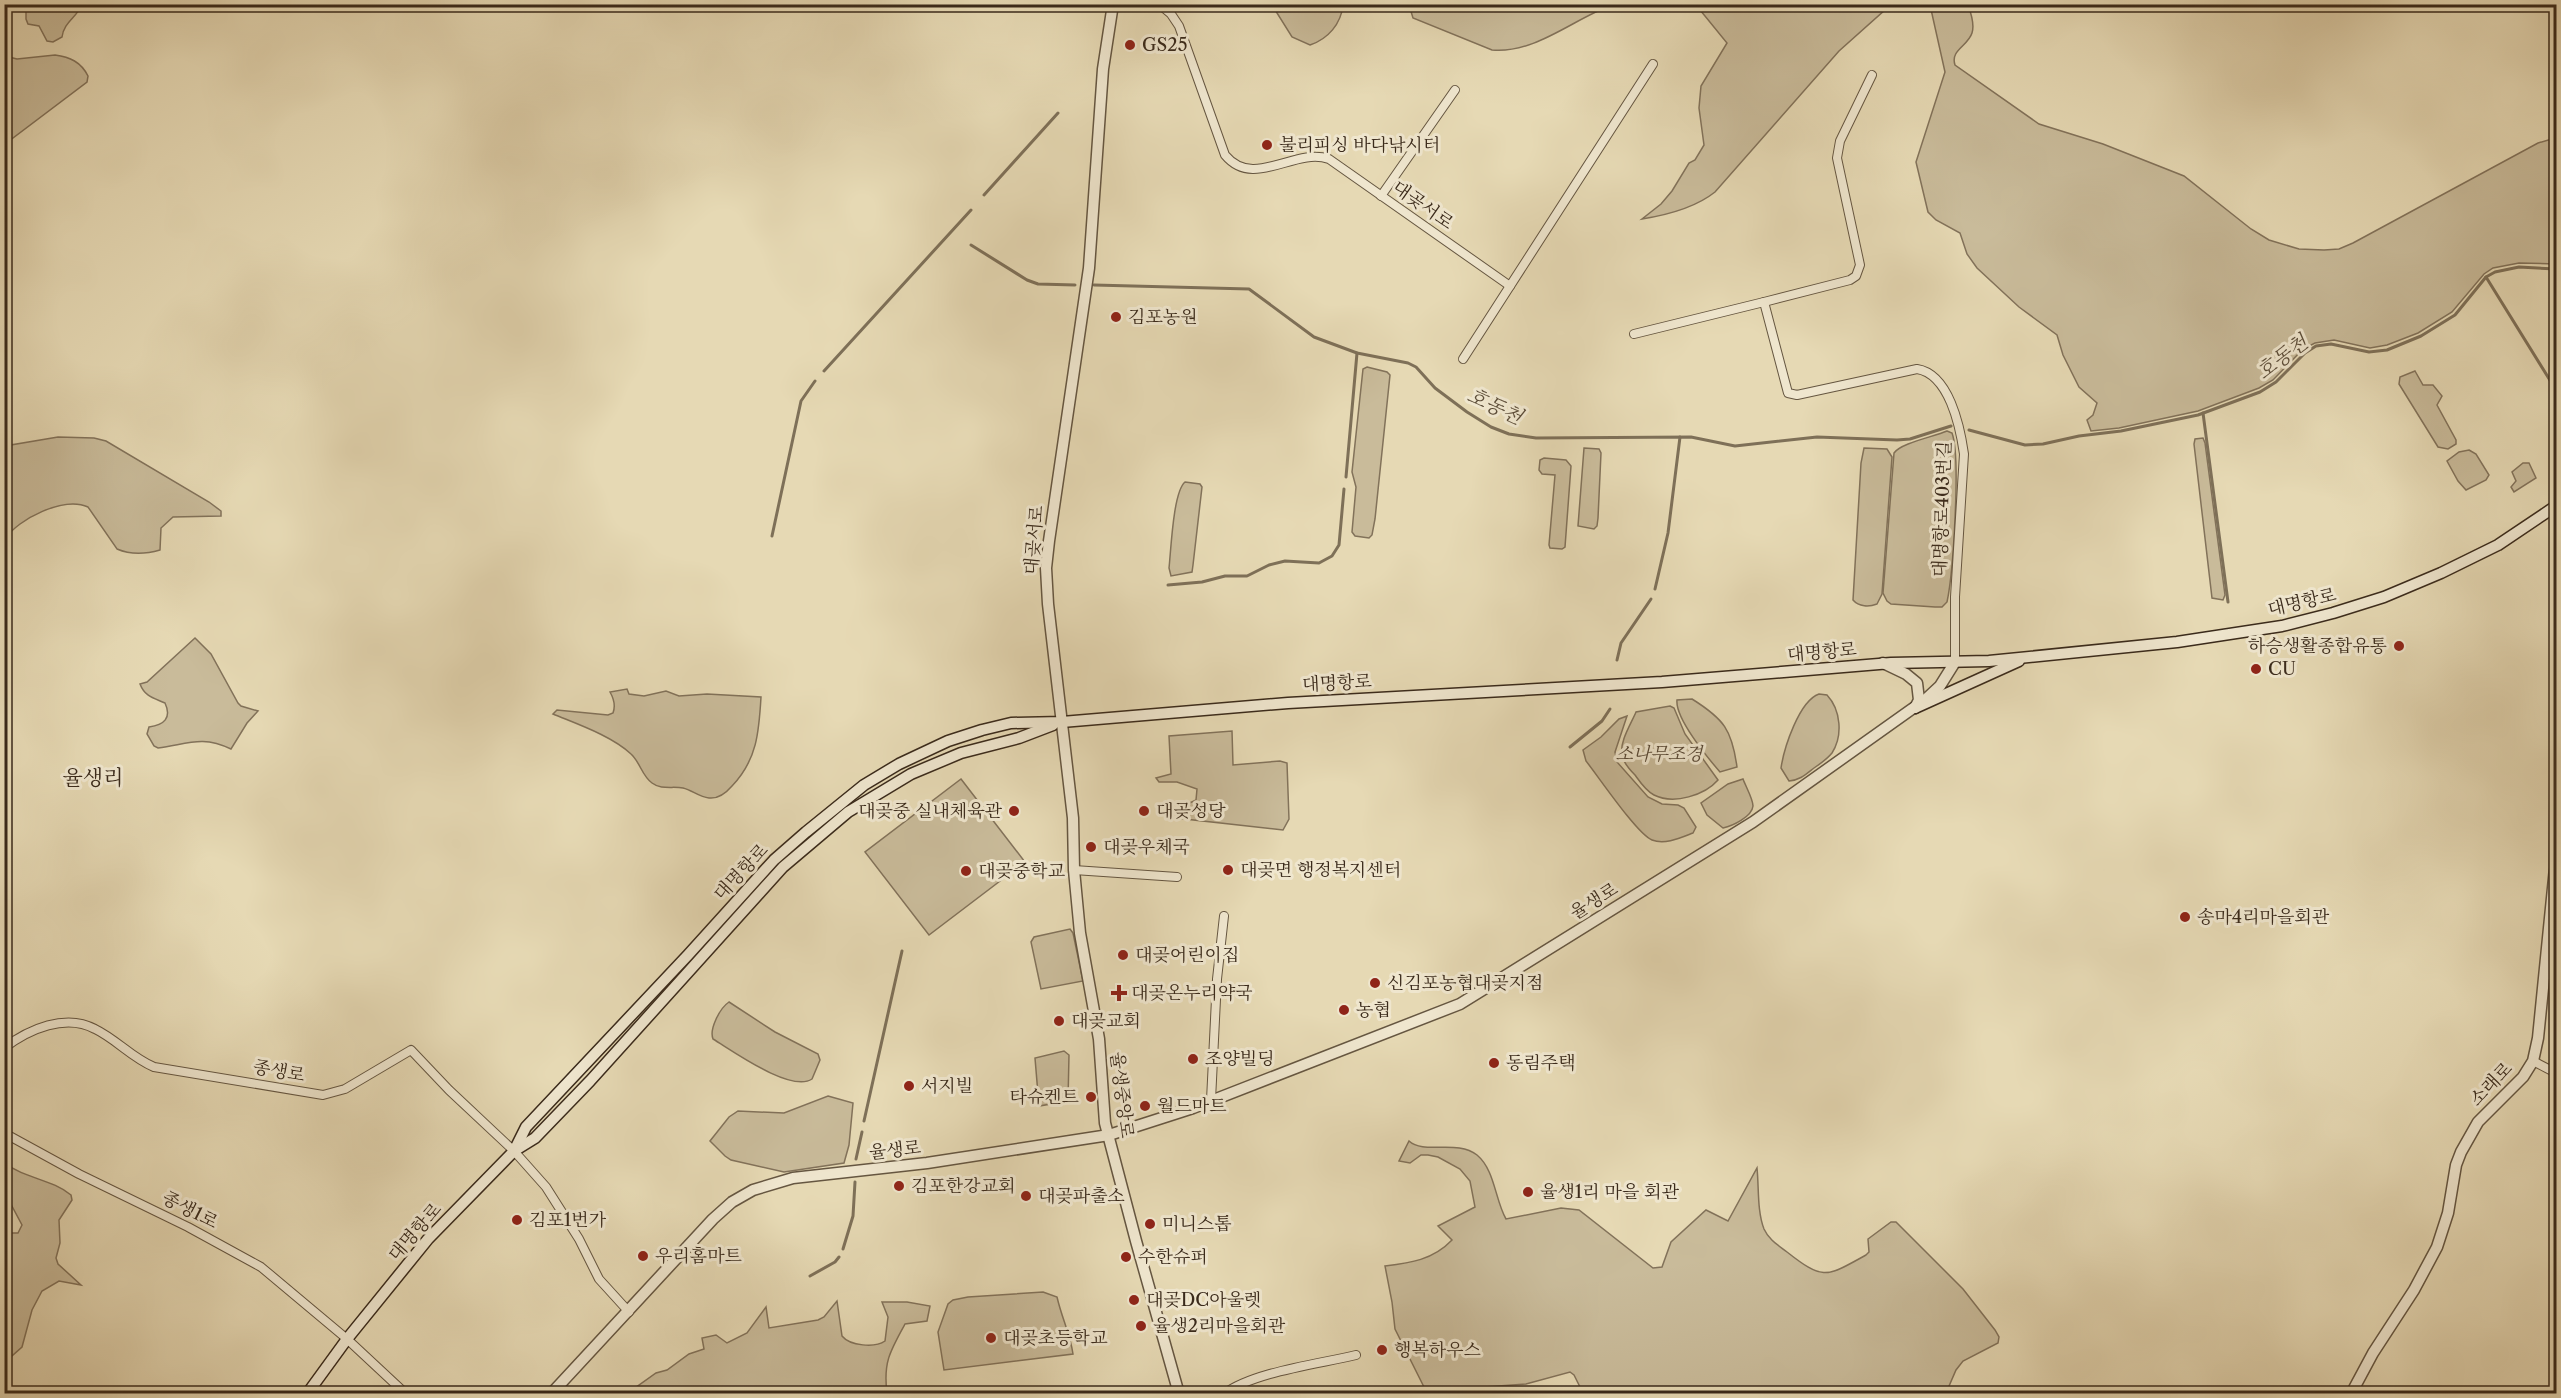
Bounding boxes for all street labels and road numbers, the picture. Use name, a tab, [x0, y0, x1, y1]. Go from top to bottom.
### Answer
street label: 대곶서로	[1388, 176, 1458, 234]
street label: 대명항로403번길	[1929, 441, 1955, 577]
street label: 대곶서로	[1020, 504, 1048, 576]
street label: 대명항로	[2266, 583, 2338, 621]
street label: 대명항로	[1786, 638, 1858, 666]
street label: 대명항로	[1302, 670, 1372, 696]
street label: 대명항로	[709, 839, 773, 905]
street label: 율생로	[1566, 878, 1622, 924]
street label: 율생중앙로	[1106, 1051, 1138, 1139]
street label: 종생로	[251, 1056, 307, 1086]
street label: 소래로	[2465, 1058, 2517, 1110]
street label: 율생로	[868, 1136, 922, 1164]
street label: 종생1로	[158, 1187, 222, 1233]
street label: 대명항로	[384, 1199, 446, 1265]

